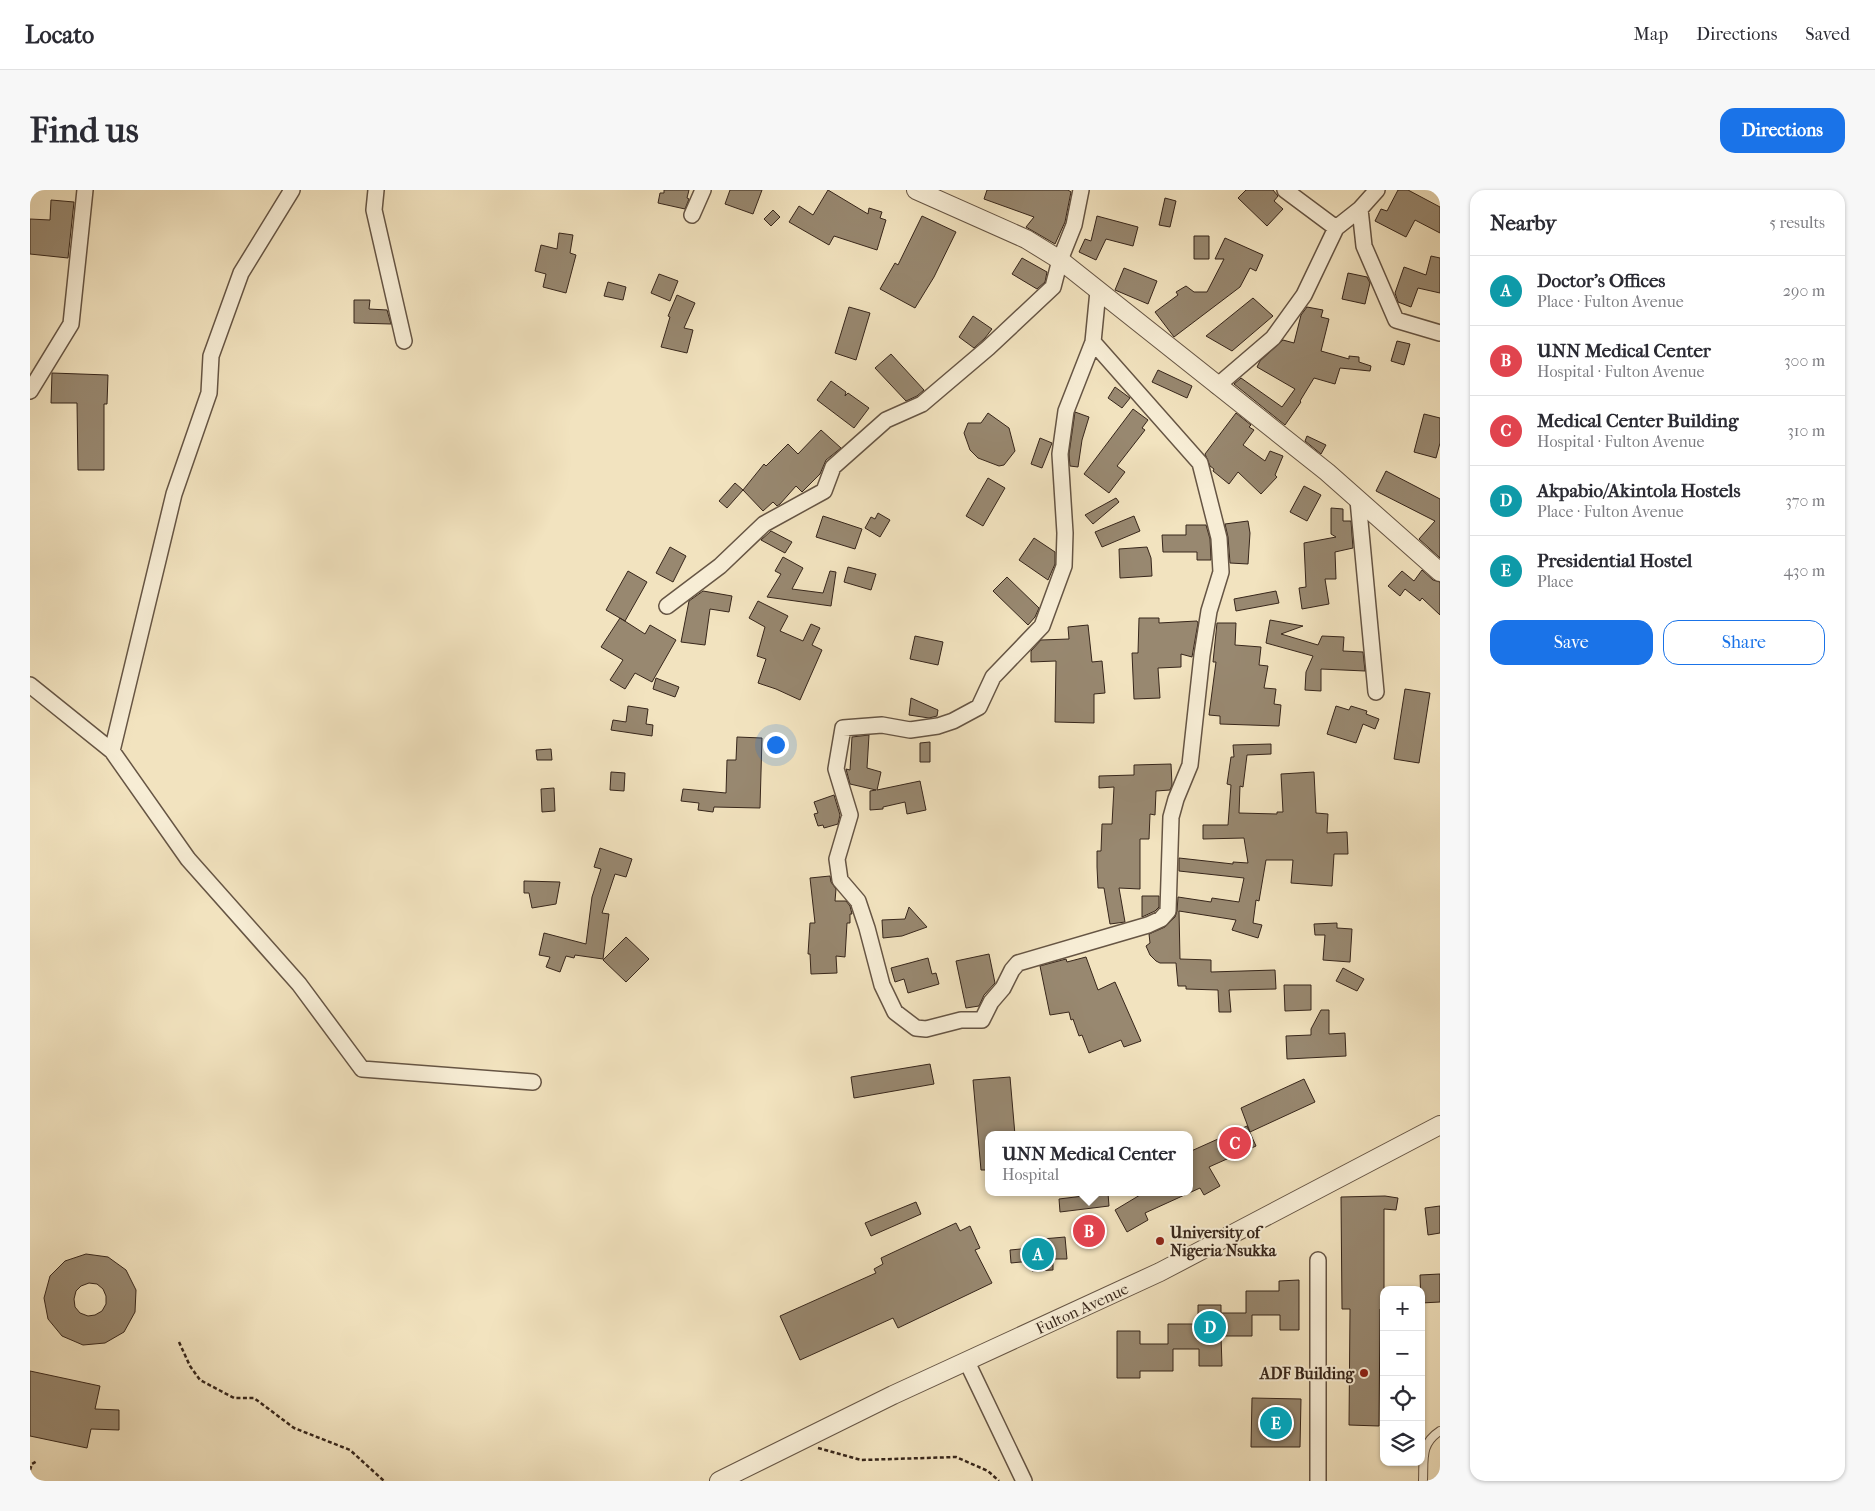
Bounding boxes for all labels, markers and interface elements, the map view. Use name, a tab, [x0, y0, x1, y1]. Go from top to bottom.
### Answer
text: Locato	[25, 21, 94, 49]
text: Map	[1634, 24, 1668, 45]
text: Directions	[1696, 24, 1777, 45]
text: Saved	[1805, 24, 1850, 45]
button: Directions	[1720, 108, 1845, 153]
text: Find us	[30, 110, 139, 151]
text: Nearby	[1490, 211, 1556, 235]
text: 5 results	[1769, 213, 1825, 232]
text: Doctor's Offices	[1537, 270, 1665, 292]
text: A	[1501, 281, 1511, 300]
text: 290 m	[1783, 281, 1825, 300]
text: Place · Fulton Avenue	[1537, 292, 1684, 311]
text: UNN Medical Center	[1537, 340, 1711, 362]
text: B	[1501, 351, 1511, 370]
text: 300 m	[1784, 351, 1825, 370]
text: Hospital · Fulton Avenue	[1537, 362, 1704, 381]
text: Medical Center Building	[1537, 410, 1738, 432]
text: C	[1501, 421, 1511, 440]
text: 310 m	[1787, 421, 1825, 440]
text: Hospital · Fulton Avenue	[1537, 432, 1704, 451]
text: Akpabio/Akintola Hostels	[1537, 480, 1741, 502]
text: D	[1500, 491, 1512, 510]
text: 370 m	[1785, 491, 1825, 510]
text: Place · Fulton Avenue	[1537, 502, 1684, 521]
text: Presidential Hostel	[1537, 550, 1692, 572]
text: E	[1501, 561, 1511, 580]
text: 430 m	[1783, 561, 1825, 580]
text: Place	[1537, 572, 1573, 591]
button: Save	[1490, 620, 1653, 665]
button: Share	[1663, 620, 1825, 665]
your location	[763, 732, 789, 758]
pin: C	[1219, 1124, 1251, 1162]
popup	[985, 1131, 1193, 1196]
text: UNN Medical Center	[1002, 1143, 1176, 1165]
text: Hospital	[1002, 1165, 1059, 1184]
pin: B	[1073, 1212, 1105, 1250]
place label: University of Nigeria Nsukka	[1169, 1223, 1277, 1261]
pin: A	[1022, 1235, 1054, 1273]
marker: University of Nigeria Nsukka	[1154, 1235, 1166, 1247]
street label: Fulton Avenue	[1033, 1279, 1132, 1338]
map controls	[1380, 1286, 1425, 1466]
button: +	[1380, 1286, 1425, 1331]
pin: D	[1194, 1308, 1226, 1346]
button: −	[1380, 1331, 1425, 1376]
place label: ADF Building	[1259, 1364, 1354, 1384]
marker: ADF Building	[1358, 1367, 1370, 1379]
button: locate	[1380, 1376, 1425, 1421]
pin: E	[1260, 1404, 1292, 1442]
button: layers	[1380, 1421, 1425, 1466]

